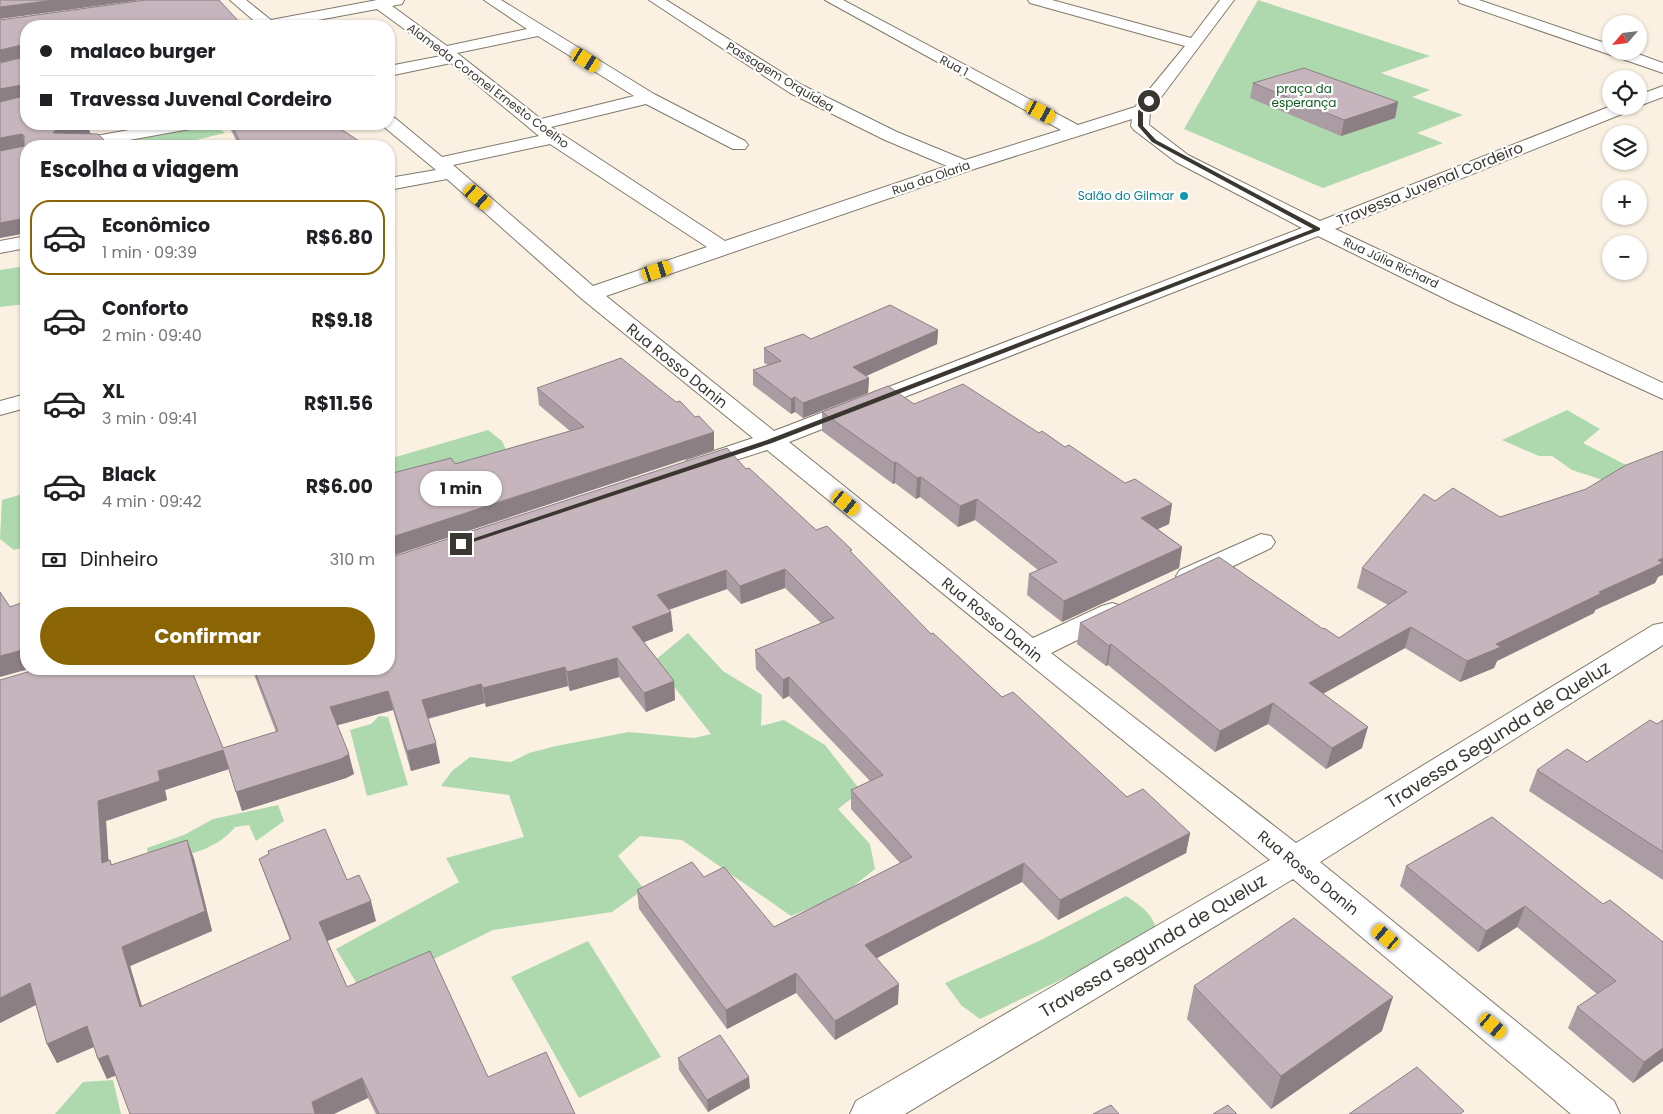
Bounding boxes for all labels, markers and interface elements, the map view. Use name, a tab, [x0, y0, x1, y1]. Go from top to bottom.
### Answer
north arrow	[1602, 15, 1648, 60]
map controls	[1602, 15, 1647, 280]
street label: Alameda Coronel Ernesto Coelho	[404, 19, 573, 152]
text: malaco burger	[70, 38, 216, 65]
street label: Passagem Orquídea	[723, 38, 837, 116]
car	[569, 46, 602, 74]
street label: Rua 1	[937, 51, 972, 80]
button: locate	[1602, 70, 1647, 115]
park label: praça da esperança	[1272, 80, 1336, 111]
text: Travessa Juvenal Cordeiro	[70, 86, 332, 113]
route start	[1138, 90, 1160, 112]
car	[1024, 98, 1057, 126]
button: layers	[1602, 125, 1647, 170]
street label: Travessa Juvenal Cordeiro	[1334, 136, 1526, 231]
text: Escolha a viagem	[40, 154, 239, 185]
street label: Rua da Olaria	[889, 156, 972, 199]
button: +	[1602, 180, 1647, 225]
car	[461, 181, 494, 213]
place label: Salão do Gilmar	[1078, 187, 1175, 204]
marker: Salão do Gilmar	[1178, 190, 1190, 202]
text: Econômico	[102, 212, 210, 239]
icon: car	[42, 215, 87, 260]
text: R$6.80	[306, 224, 373, 251]
street label: Rua Júlia Richard	[1341, 233, 1442, 292]
button: −	[1602, 235, 1647, 280]
text: 1 min · 09:39	[102, 241, 197, 264]
car	[640, 259, 673, 283]
text: Conforto	[102, 295, 188, 322]
icon: car	[42, 298, 87, 343]
text: R$9.18	[312, 307, 373, 334]
street label: Rua Rosso Danin	[622, 318, 732, 413]
text: 2 min · 09:40	[102, 324, 202, 347]
text: XL	[102, 378, 125, 405]
icon: car	[42, 381, 87, 426]
text: R$11.56	[304, 390, 373, 417]
text: 3 min · 09:41	[102, 407, 197, 430]
text: Black	[102, 461, 156, 488]
icon: car	[42, 464, 87, 509]
callout: 1 min	[420, 472, 502, 506]
text: R$6.00	[306, 473, 373, 500]
text: 1 min	[440, 477, 482, 500]
car	[829, 488, 862, 518]
text: 4 min · 09:42	[102, 490, 202, 513]
route end	[450, 533, 472, 555]
icon: cash	[40, 546, 68, 574]
text: Dinheiro	[80, 546, 158, 573]
text: 310 m	[330, 548, 375, 571]
street label: Rua Rosso Danin	[937, 572, 1047, 667]
button: Confirmar	[40, 607, 375, 665]
street label: Travessa Segunda de Queluz	[1381, 655, 1615, 814]
street label: Rua Rosso Danin	[1253, 825, 1363, 920]
street label: Travessa Segunda de Queluz	[1035, 868, 1271, 1023]
car	[1369, 922, 1402, 952]
car	[1476, 1011, 1509, 1041]

